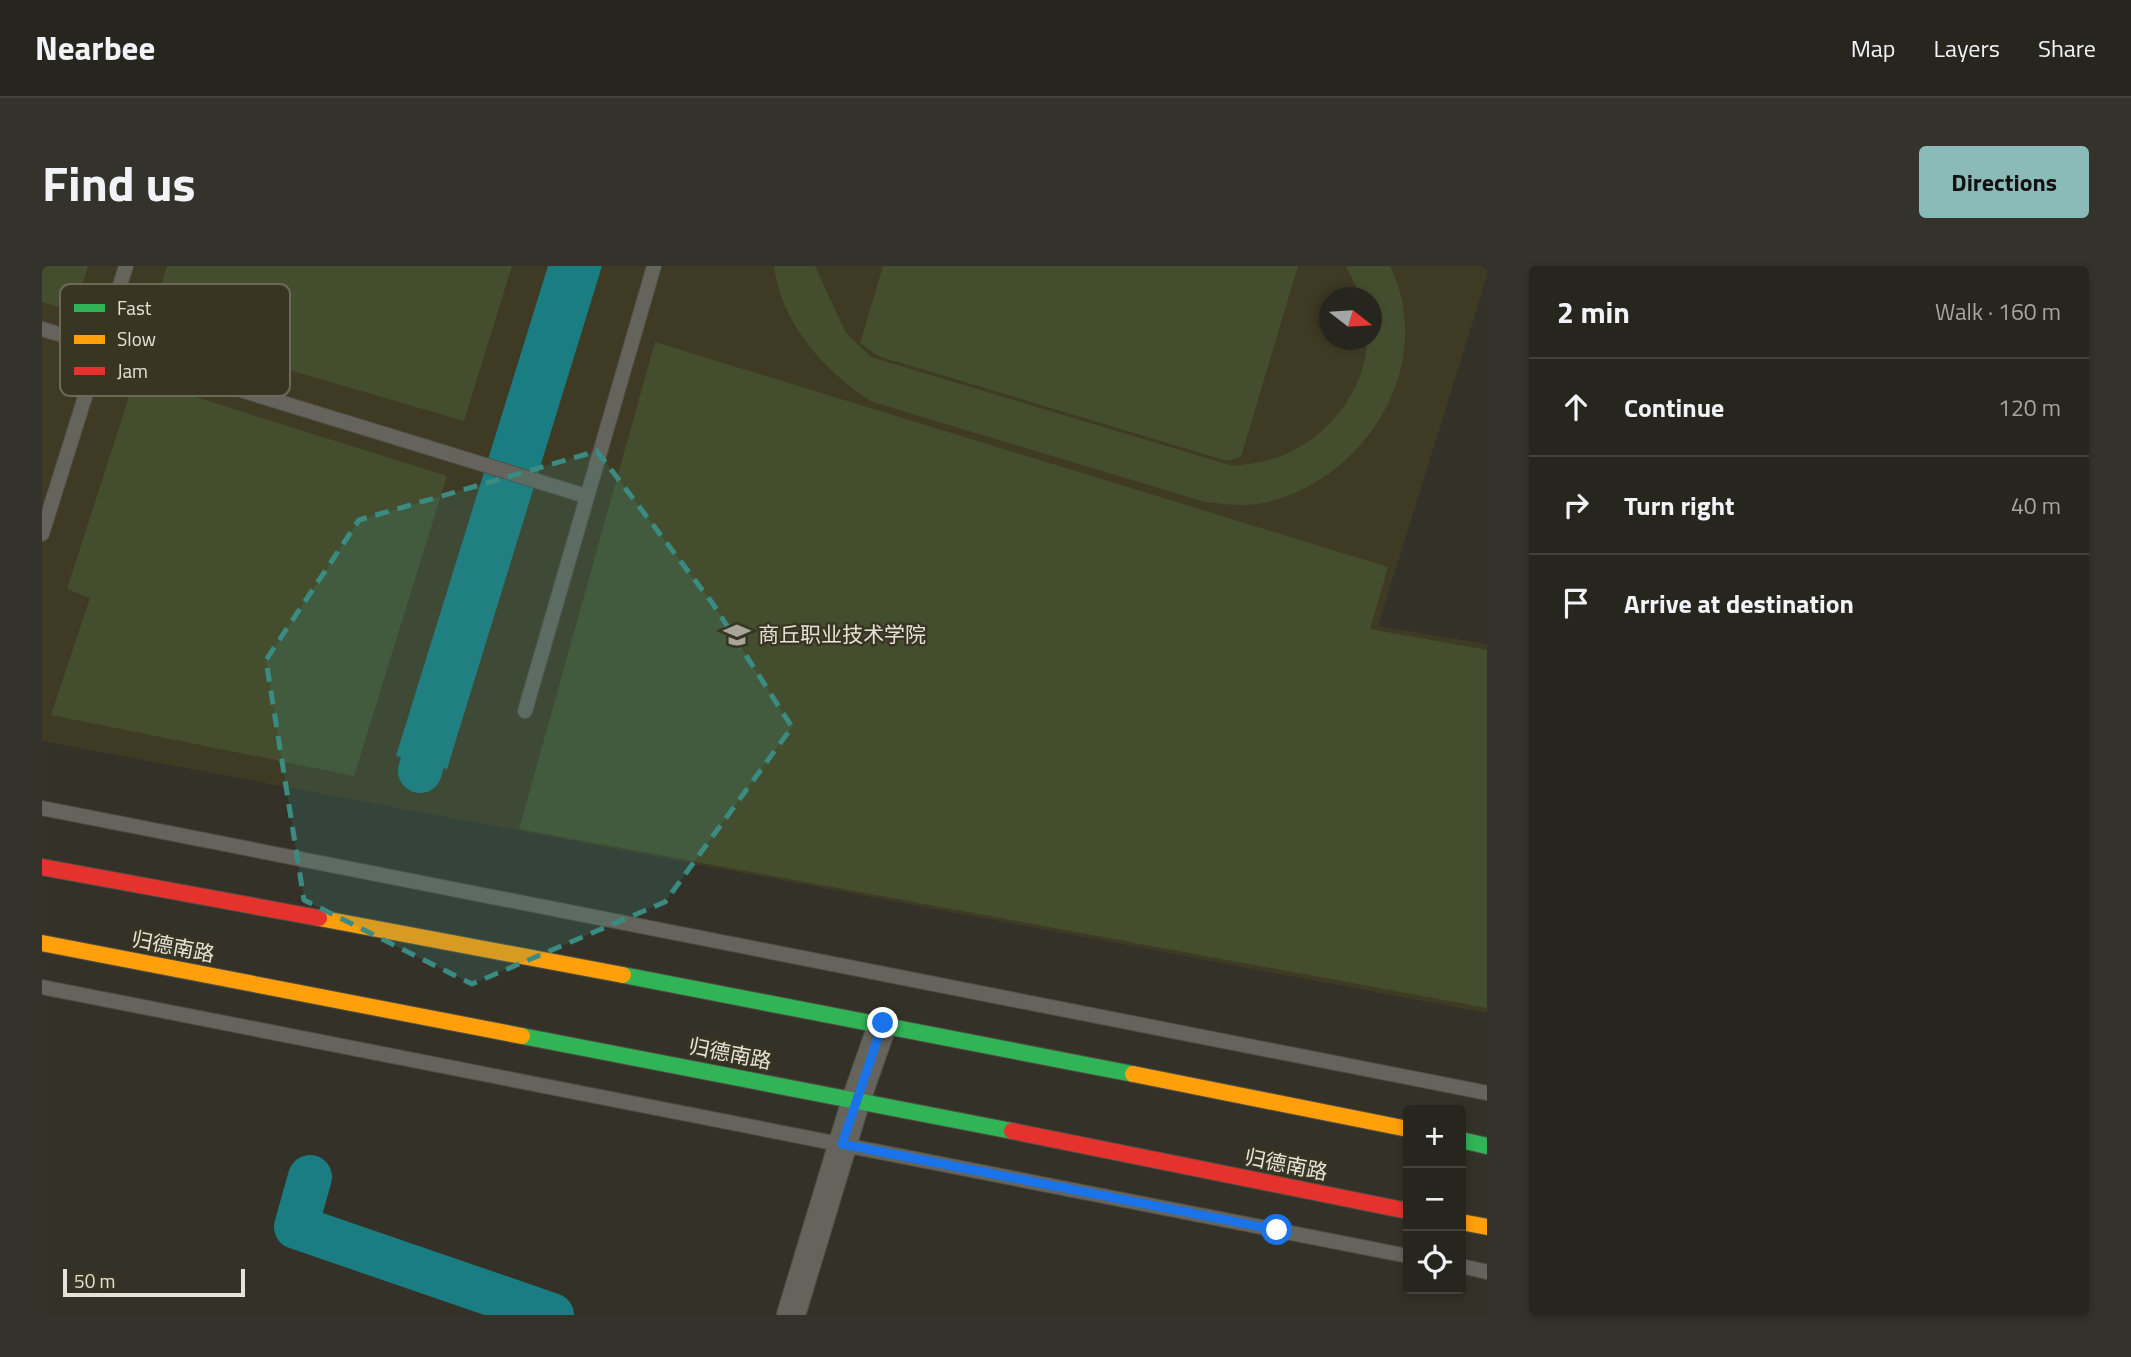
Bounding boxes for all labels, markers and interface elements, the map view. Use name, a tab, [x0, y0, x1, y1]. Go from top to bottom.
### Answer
text: Nearbee	[35, 23, 155, 73]
text: Map	[1851, 30, 1896, 66]
text: Layers	[1934, 30, 2000, 66]
text: Share	[2038, 30, 2096, 66]
text: Find us	[42, 145, 196, 220]
button: Directions	[1919, 146, 2089, 218]
legend	[60, 284, 290, 396]
north arrow	[1319, 287, 1382, 350]
text: 2 min	[1557, 289, 1630, 335]
text: Fast	[117, 293, 152, 322]
text: Walk · 160 m	[1935, 294, 2061, 329]
text: Slow	[117, 324, 156, 353]
text: Jam	[117, 356, 148, 385]
icon: ahead	[1557, 388, 1595, 426]
text: Continue	[1624, 388, 1724, 427]
text: 120 m	[1998, 390, 2061, 425]
icon: right	[1557, 486, 1595, 524]
text: Turn right	[1624, 486, 1735, 525]
text: 40 m	[2011, 488, 2061, 523]
icon: arrive	[1557, 584, 1595, 622]
text: Arrive at destination	[1624, 584, 1854, 623]
place label: 商丘职业技术学院	[758, 618, 926, 650]
school or university icon: 商丘职业技术学院	[722, 620, 752, 650]
street label: 归德南路	[129, 922, 217, 970]
route end	[867, 1007, 898, 1038]
street label: 归德南路	[686, 1029, 774, 1077]
map controls	[1403, 1105, 1466, 1294]
button: +	[1403, 1105, 1466, 1168]
street label: 归德南路	[1242, 1140, 1330, 1188]
button: −	[1403, 1168, 1466, 1231]
route start	[1261, 1214, 1292, 1245]
button: locate	[1403, 1231, 1466, 1294]
scale bar	[63, 1266, 245, 1298]
text: 50 m	[74, 1266, 115, 1295]

